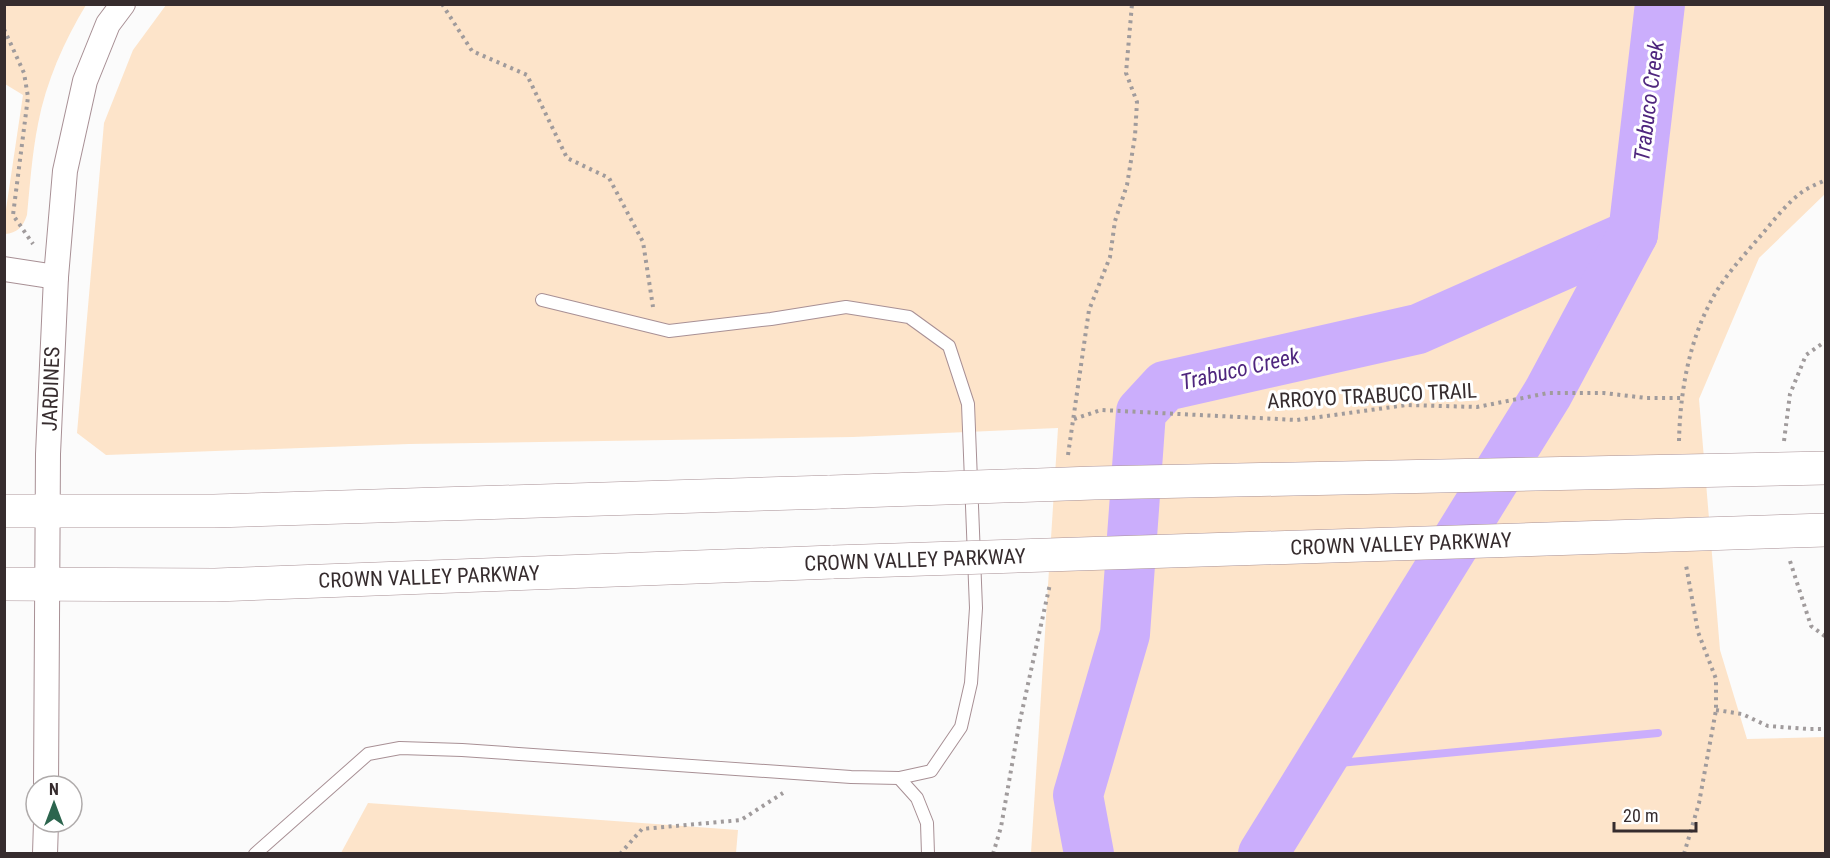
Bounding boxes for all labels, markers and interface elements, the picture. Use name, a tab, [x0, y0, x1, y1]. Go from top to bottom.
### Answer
water label: Trabuco Creek	[1629, 39, 1669, 163]
water label: Trabuco Creek	[1178, 343, 1302, 395]
street label: JARDINES	[38, 346, 64, 432]
street label: ARROYO TRABUCO TRAIL	[1266, 379, 1478, 413]
street label: CROWN VALLEY PARKWAY	[1290, 528, 1512, 560]
street label: CROWN VALLEY PARKWAY	[804, 544, 1026, 576]
street label: CROWN VALLEY PARKWAY	[318, 561, 540, 593]
north arrow	[24, 774, 84, 834]
text: N	[49, 780, 59, 799]
scale bar	[1614, 795, 1696, 833]
text: 20 m	[1623, 805, 1658, 826]

